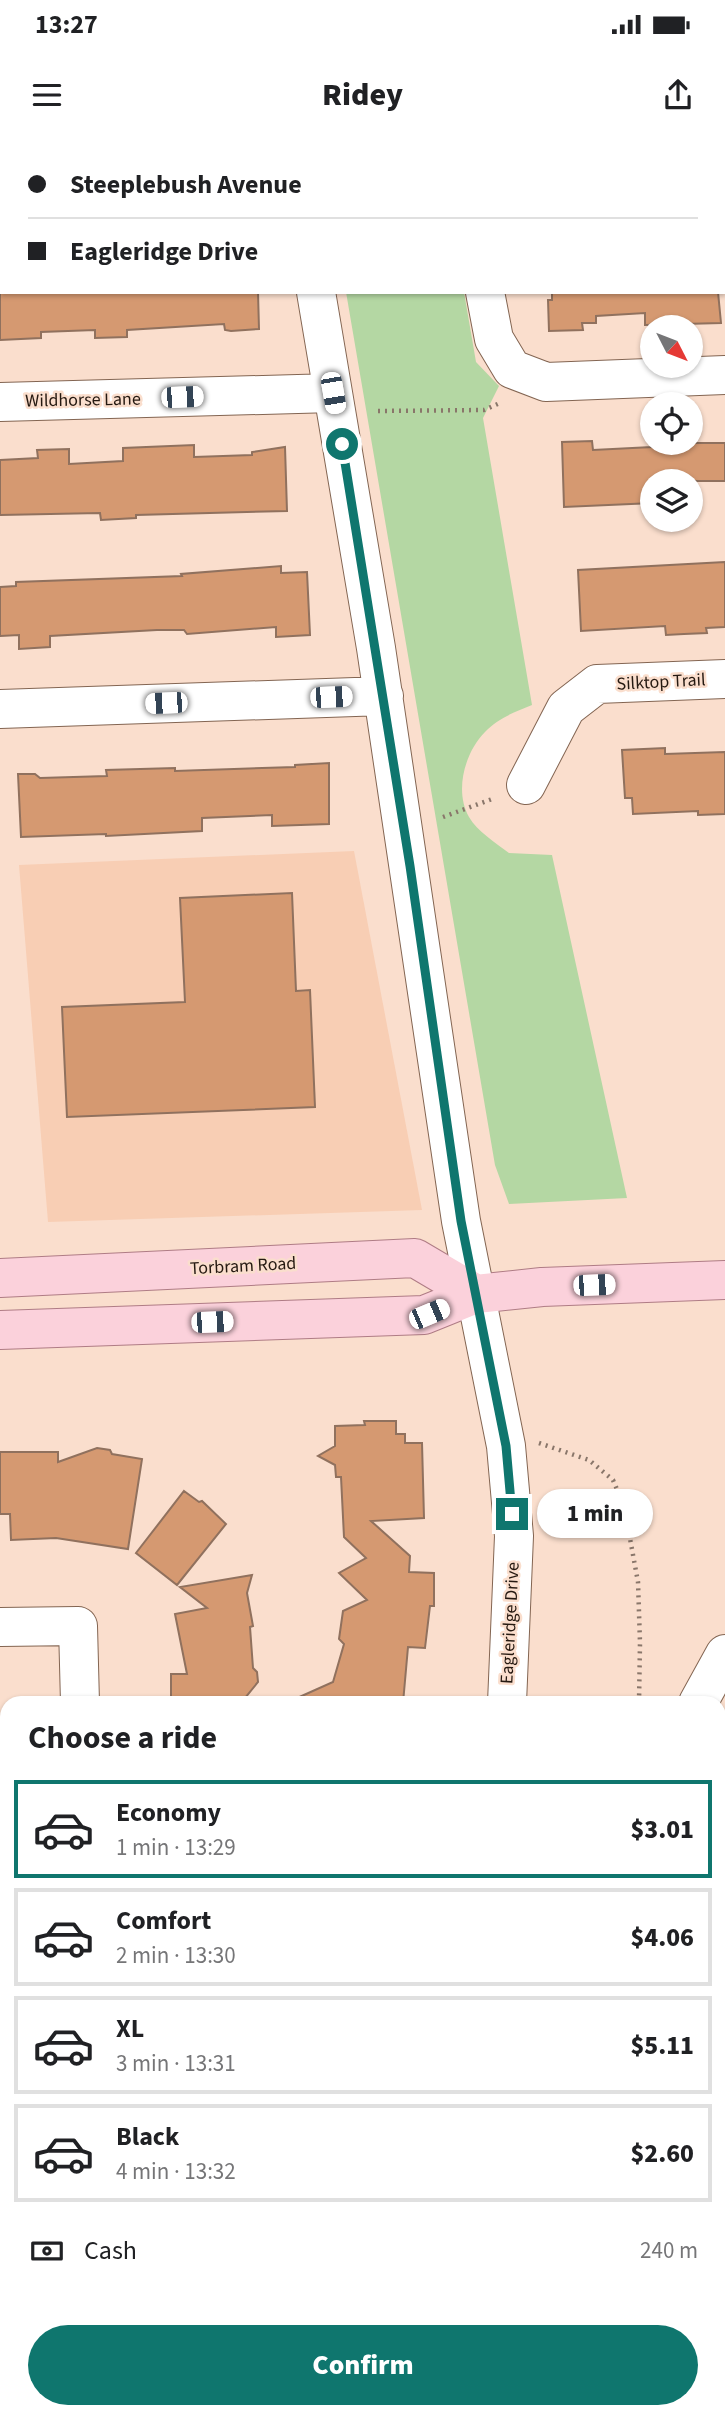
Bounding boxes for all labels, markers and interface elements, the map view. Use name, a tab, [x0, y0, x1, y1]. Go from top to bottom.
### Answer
text: 13:27	[35, 6, 98, 43]
text: Ridey	[322, 72, 403, 118]
icon: menu	[28, 76, 66, 114]
icon: share	[659, 76, 697, 114]
text: Steeplebush Avenue	[70, 166, 302, 203]
text: Eagleridge Drive	[70, 233, 258, 270]
north arrow	[640, 315, 704, 378]
map controls	[640, 315, 703, 532]
car	[320, 370, 347, 416]
street label: Wildhorse Lane	[25, 386, 141, 414]
car	[161, 386, 204, 408]
button: locate	[640, 392, 703, 455]
route start	[326, 428, 358, 460]
button: layers	[640, 469, 703, 532]
street label: Silktop Trail	[616, 667, 706, 697]
car	[310, 686, 353, 708]
car	[145, 692, 188, 714]
street label: Torbram Road	[189, 1251, 297, 1281]
car	[573, 1274, 616, 1296]
car	[406, 1296, 453, 1332]
car	[191, 1311, 234, 1333]
callout: 1 min	[536, 1490, 652, 1538]
text: 1 min	[567, 1497, 623, 1530]
route end	[496, 1498, 528, 1530]
street label: Eagleridge Drive	[494, 1561, 526, 1685]
text: Choose a ride	[28, 1715, 217, 1761]
text: Economy	[116, 1794, 221, 1831]
icon: car	[32, 1798, 95, 1861]
text: $3.01	[630, 1811, 694, 1848]
text: 1 min · 13:29	[116, 1831, 236, 1864]
text: Comfort	[116, 1902, 211, 1939]
icon: car	[32, 1906, 95, 1969]
text: $4.06	[630, 1919, 694, 1956]
text: 2 min · 13:30	[116, 1939, 236, 1972]
text: XL	[116, 2010, 144, 2047]
icon: car	[32, 2014, 95, 2077]
text: $5.11	[630, 2027, 694, 2064]
text: 3 min · 13:31	[116, 2047, 236, 2080]
text: Black	[116, 2118, 179, 2155]
icon: car	[32, 2122, 95, 2185]
text: $2.60	[630, 2135, 694, 2172]
text: 4 min · 13:32	[116, 2155, 236, 2188]
icon: cash	[28, 2232, 66, 2270]
text: Cash	[84, 2232, 137, 2269]
text: 240 m	[640, 2234, 698, 2267]
button: Confirm	[28, 2325, 698, 2405]

